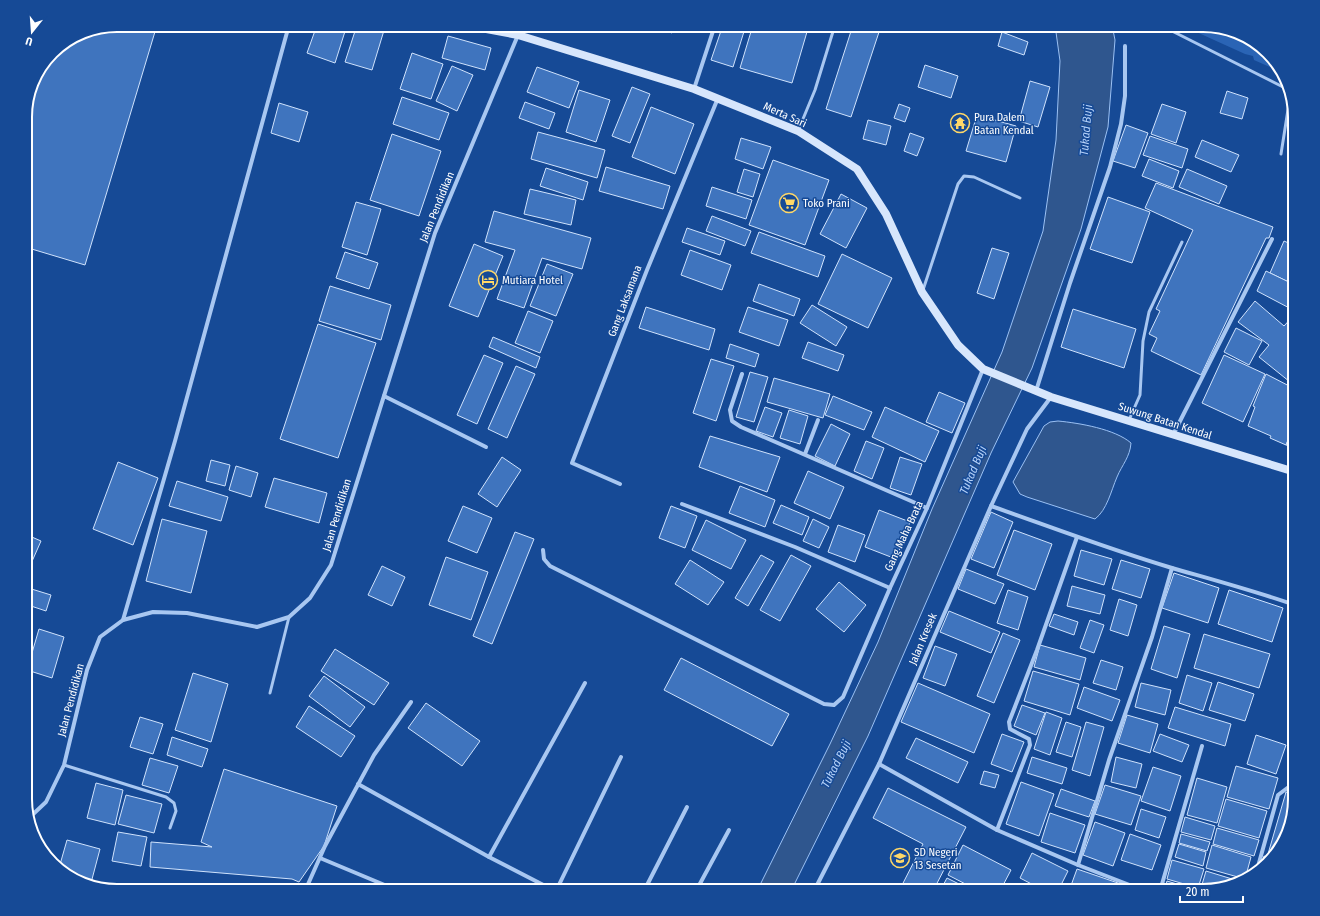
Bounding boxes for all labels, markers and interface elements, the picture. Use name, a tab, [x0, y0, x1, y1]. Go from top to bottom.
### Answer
north arrow	[12, 12, 52, 52]
text: U	[24, 34, 34, 48]
street label: Merta Sari	[761, 100, 809, 130]
water label: Tukad Buji	[1077, 104, 1095, 156]
place label: Pura Dalem Batan Kendal	[974, 111, 1034, 137]
temple icon: Pura Dalem Batan Kendal	[949, 112, 971, 134]
street label: Jalan Pendidikan	[417, 170, 457, 244]
supermarket icon: Toko Prani	[778, 192, 800, 214]
place label: Toko Prani	[803, 197, 850, 210]
street label: Gang Laksamana	[605, 263, 645, 339]
hotel icon: Mutiara Hotel	[477, 269, 499, 291]
place label: Mutiara Hotel	[502, 274, 563, 287]
street label: Suwung Batan Kendal	[1117, 400, 1213, 442]
water label: Tukad Buji	[957, 444, 989, 496]
street label: Jalan Pendidikan	[320, 477, 354, 553]
street label: Gang Maha Brata	[882, 499, 926, 573]
street label: Jalan Kresek	[906, 610, 940, 667]
street label: Jalan Pendidikan	[55, 662, 87, 738]
water label: Tukad Buji	[818, 738, 854, 790]
place label: SD Negeri 13 Sesetan	[914, 846, 962, 872]
school or university icon: SD Negeri 13 Sesetan	[889, 847, 911, 869]
scale bar	[1180, 878, 1243, 904]
text: 20 m	[1186, 885, 1210, 899]

